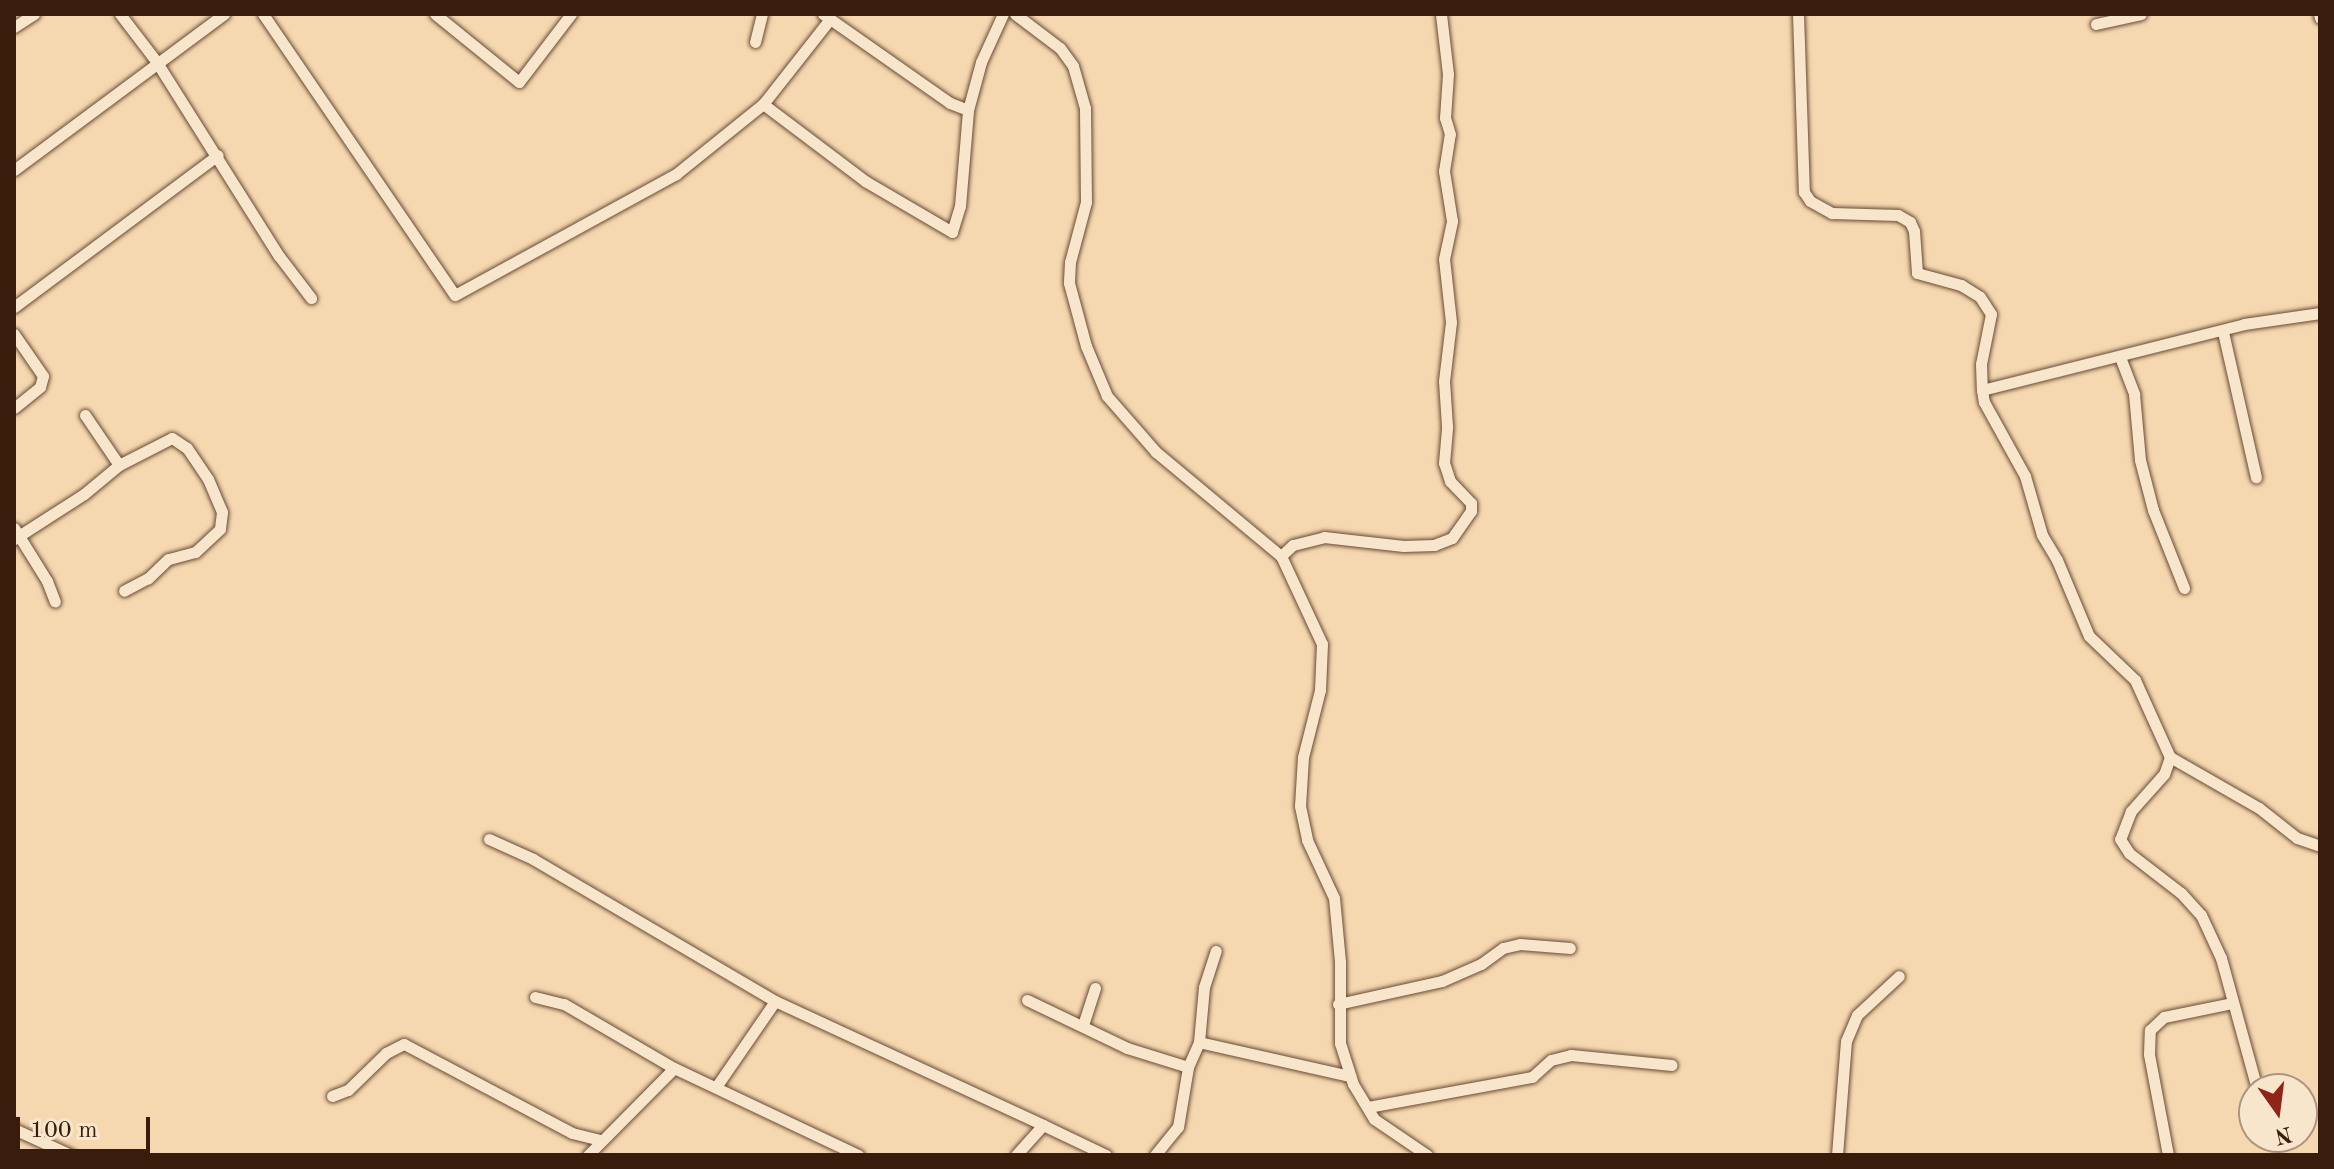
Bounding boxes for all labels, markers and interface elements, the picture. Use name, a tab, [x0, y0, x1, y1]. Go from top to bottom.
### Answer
north arrow	[2238, 1073, 2318, 1153]
scale bar	[20, 1101, 154, 1151]
text: 100 m	[30, 1119, 98, 1143]
text: N	[2273, 1122, 2294, 1147]

